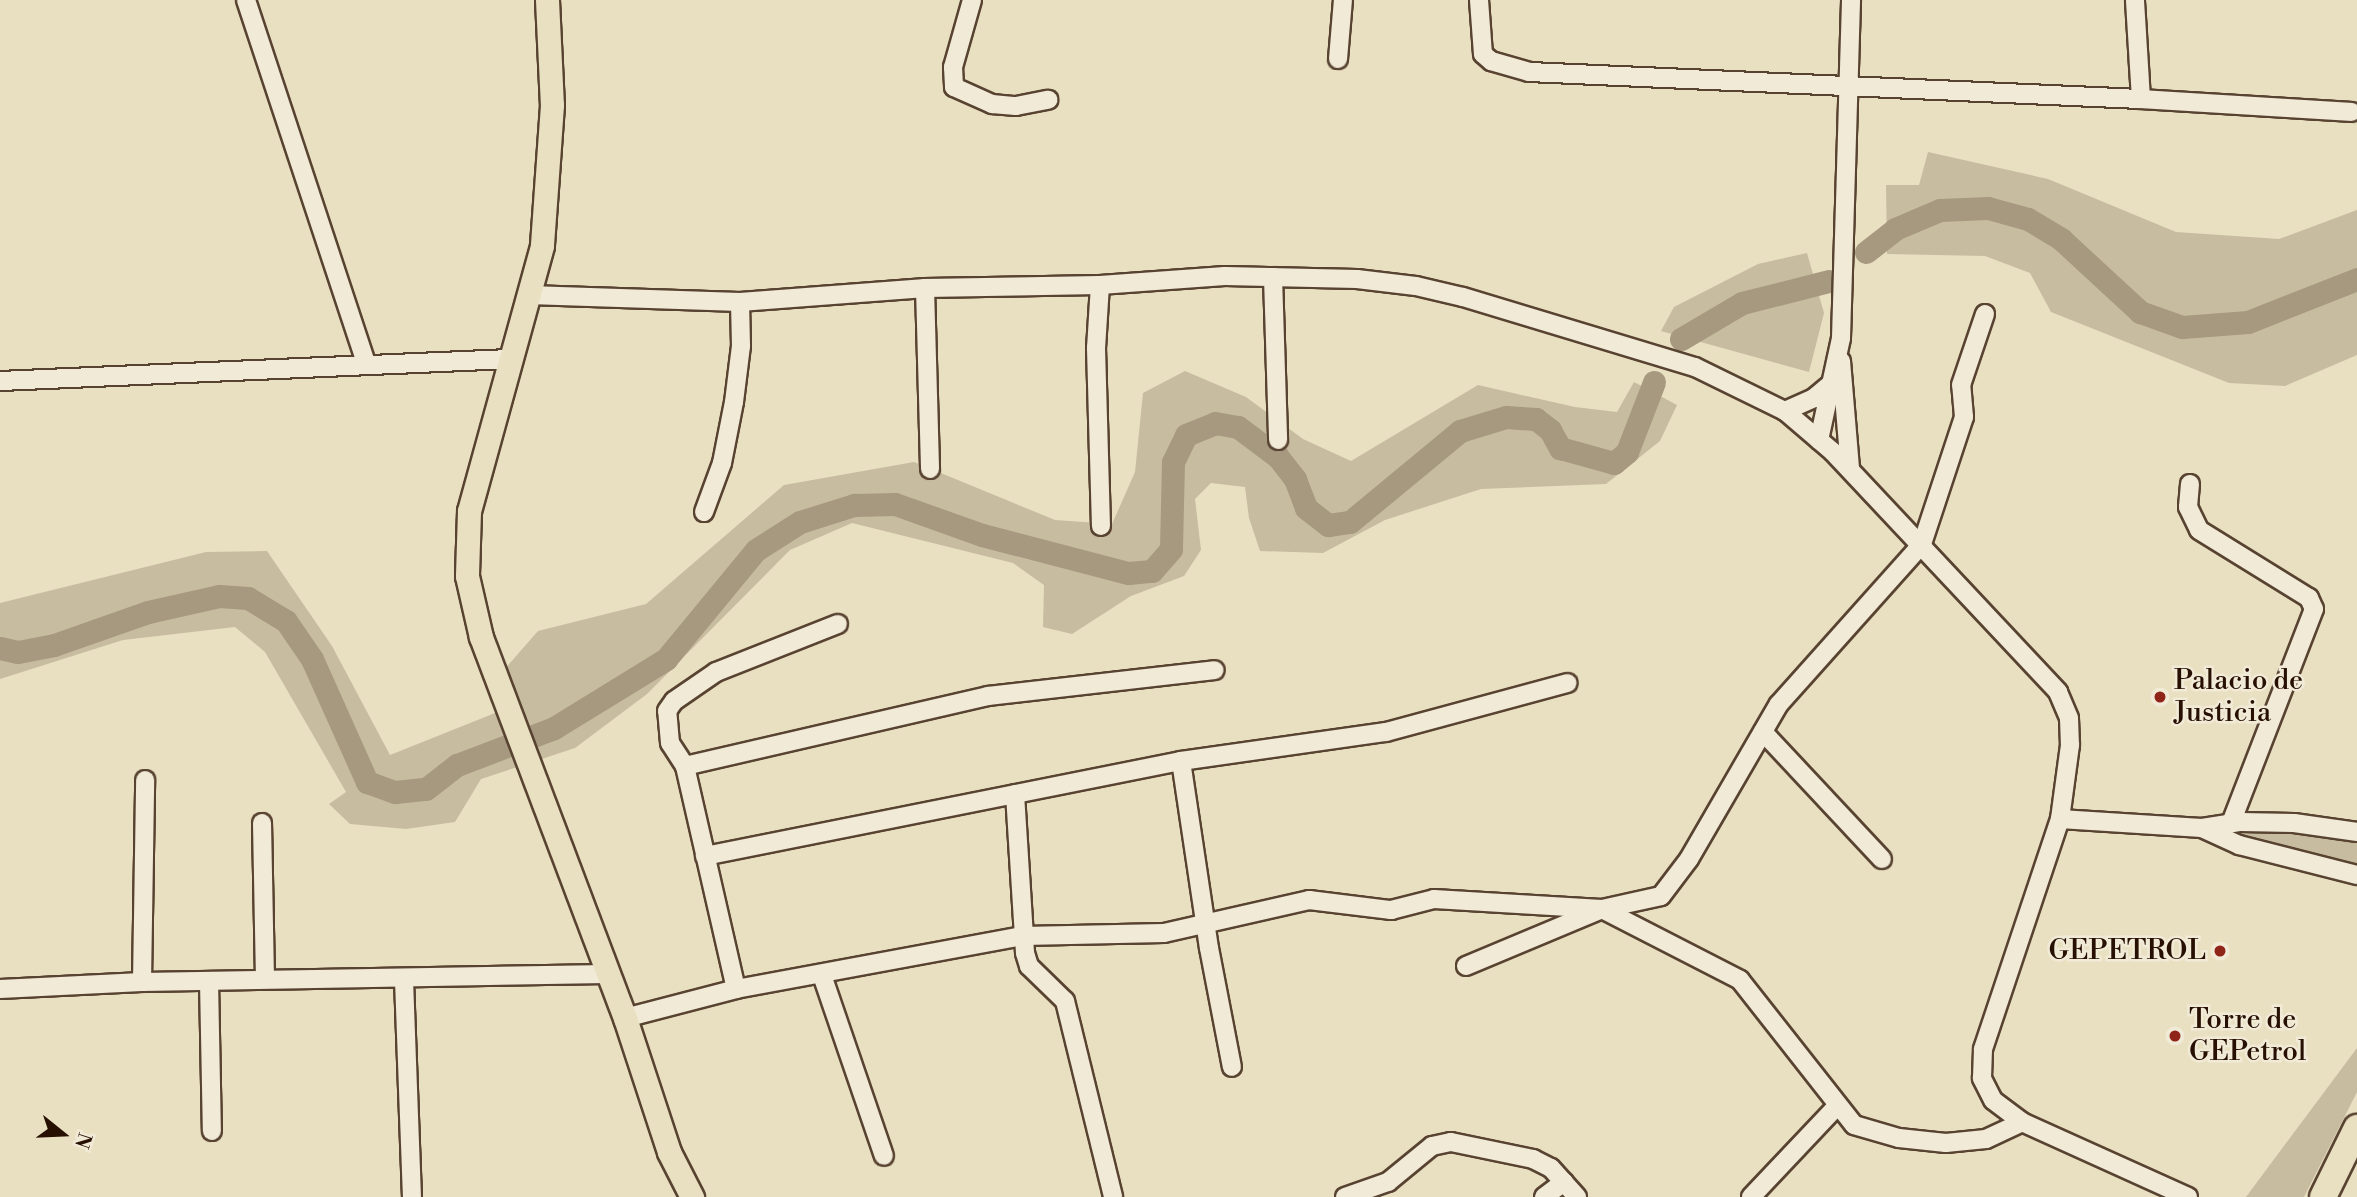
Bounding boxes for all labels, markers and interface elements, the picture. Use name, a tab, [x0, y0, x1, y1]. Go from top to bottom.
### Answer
place label: Palacio de Justicia	[2174, 664, 2303, 730]
marker: Palacio de Justicia	[2152, 689, 2168, 705]
place label: GEPETROL	[2049, 934, 2206, 968]
marker: GEPETROL	[2212, 943, 2228, 959]
place label: Torre de GEPetrol	[2189, 1003, 2306, 1069]
marker: Torre de GEPetrol	[2167, 1028, 2183, 1044]
north arrow	[28, 1099, 98, 1169]
text: N	[69, 1130, 97, 1151]

